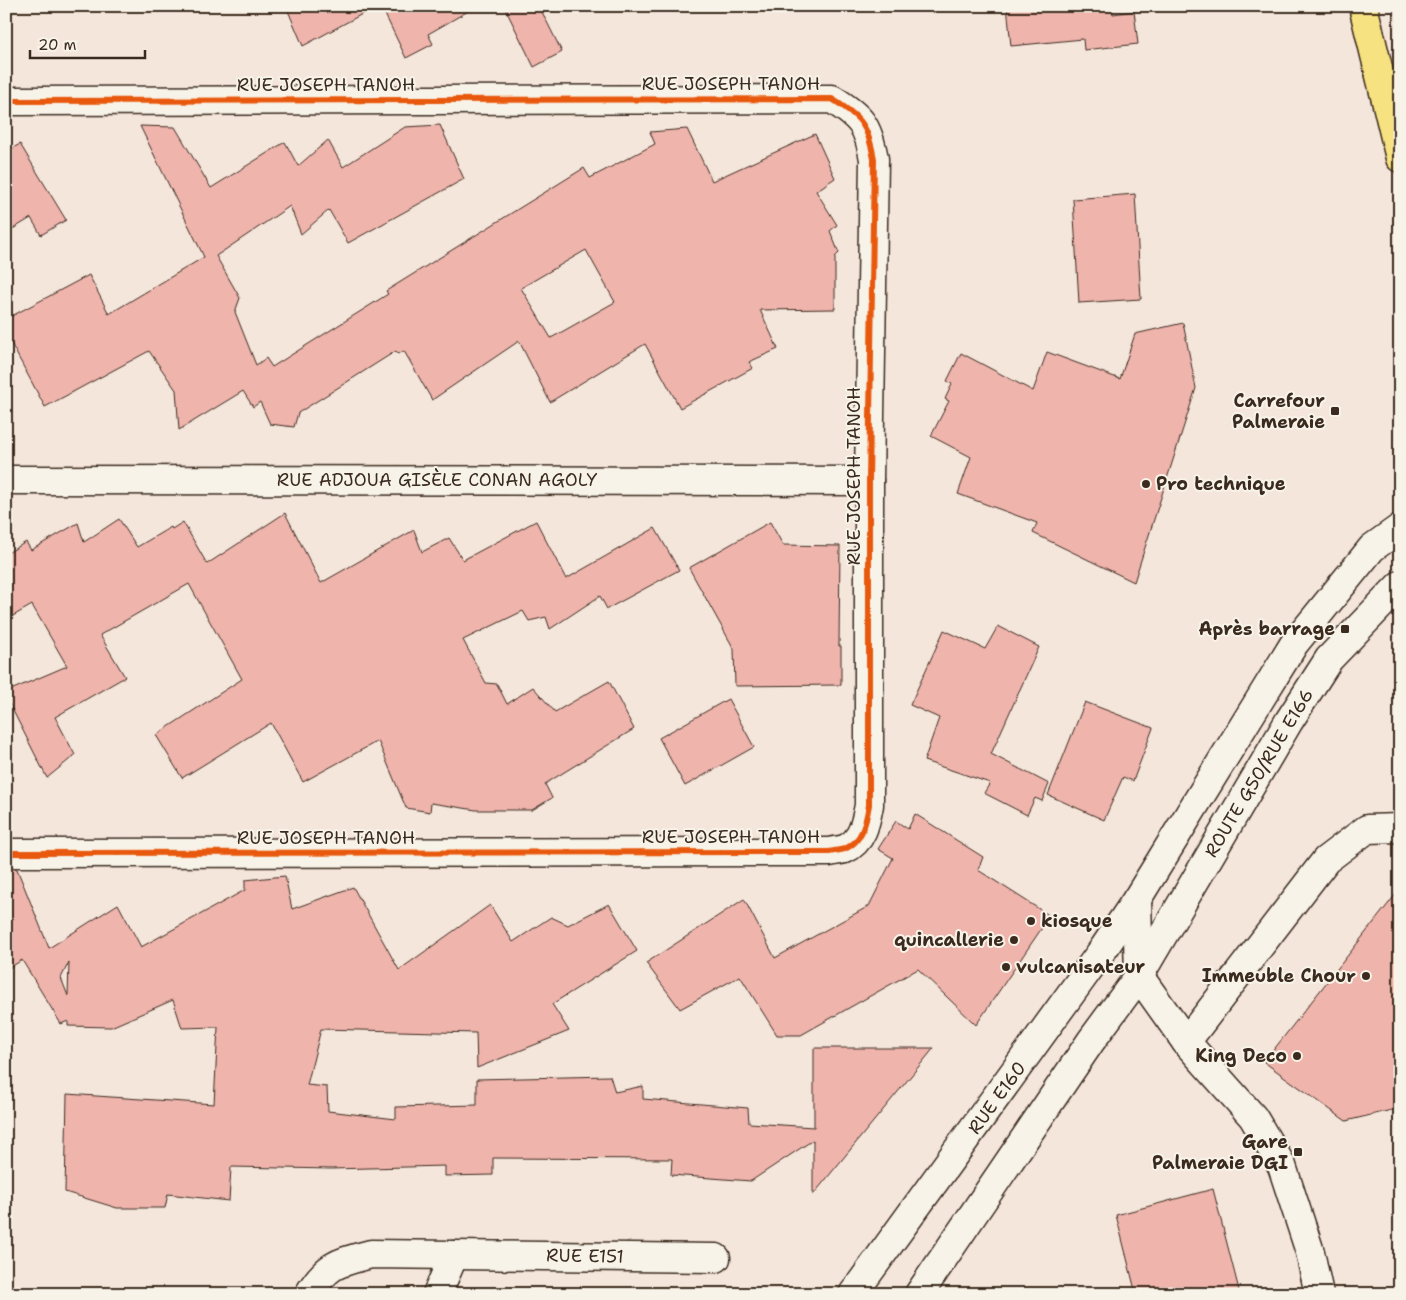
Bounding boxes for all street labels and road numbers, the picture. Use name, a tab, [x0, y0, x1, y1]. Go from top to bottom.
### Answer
street label: RUE JOSEPH TANOH	[642, 72, 820, 96]
street label: RUE JOSEPH TANOH	[237, 73, 415, 97]
street label: RUE JOSEPH TANOH	[842, 387, 866, 565]
street label: RUE ADJOUA GISÈLE CONAN AGOLY	[277, 468, 597, 492]
street label: ROUTE G50/RUE E166	[1199, 684, 1319, 862]
street label: RUE JOSEPH TANOH	[642, 825, 820, 849]
street label: RUE JOSEPH TANOH	[237, 826, 415, 850]
street label: RUE E160	[963, 1057, 1031, 1139]
street label: RUE E151	[546, 1243, 624, 1269]

